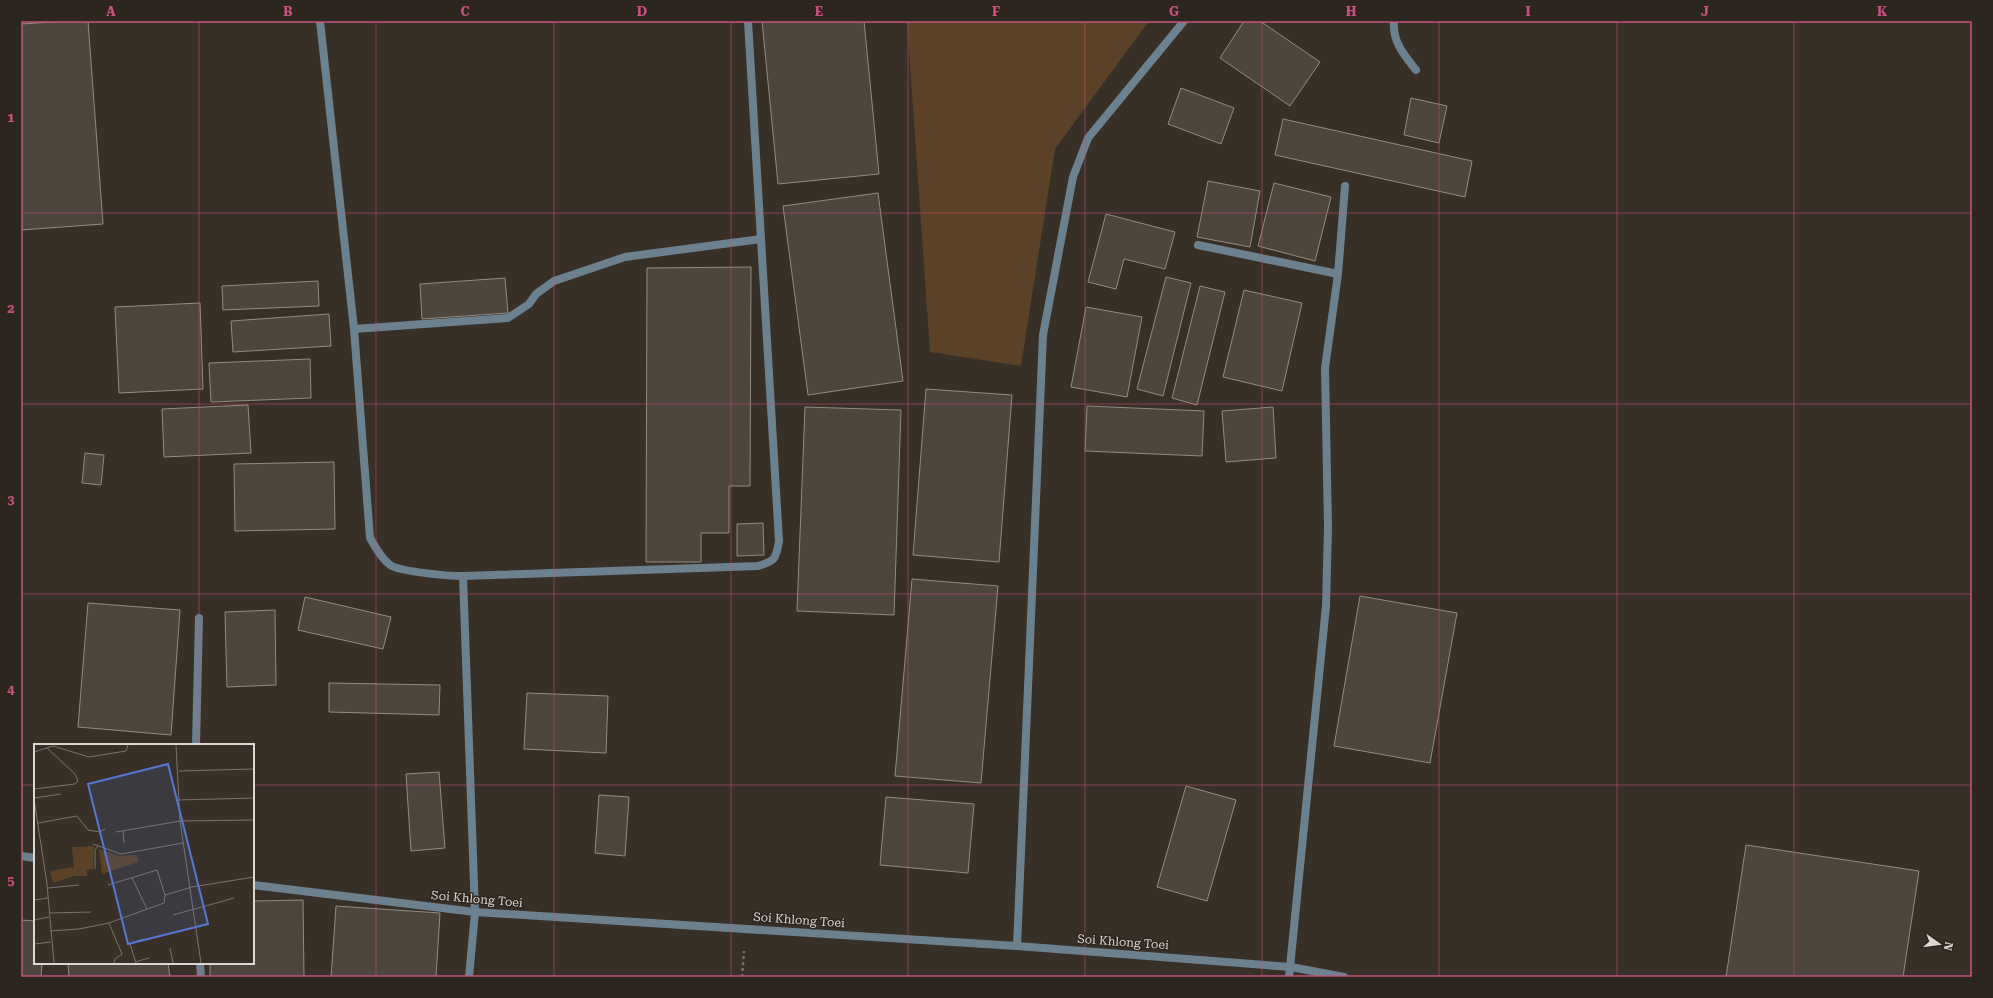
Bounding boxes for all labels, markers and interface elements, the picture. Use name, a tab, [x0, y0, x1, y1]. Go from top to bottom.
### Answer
text: A	[106, 4, 116, 19]
text: B	[283, 4, 293, 19]
text: C	[460, 4, 470, 19]
text: D	[637, 4, 647, 19]
text: E	[815, 4, 823, 19]
text: F	[992, 4, 1000, 19]
text: G	[1169, 4, 1179, 19]
text: H	[1346, 4, 1357, 19]
text: I	[1525, 4, 1531, 19]
text: J	[1701, 4, 1709, 19]
text: K	[1877, 4, 1888, 19]
text: 1	[7, 110, 15, 125]
text: 2	[7, 301, 15, 316]
text: 3	[7, 492, 15, 507]
text: 4	[7, 682, 15, 697]
inset map	[34, 744, 254, 964]
text: 5	[7, 873, 15, 888]
street label: Soi Khlong Toei	[431, 888, 524, 910]
street label: Soi Khlong Toei	[753, 910, 845, 930]
north arrow	[1919, 924, 1959, 964]
street label: Soi Khlong Toei	[1077, 932, 1169, 952]
text: N	[1941, 941, 1956, 952]

